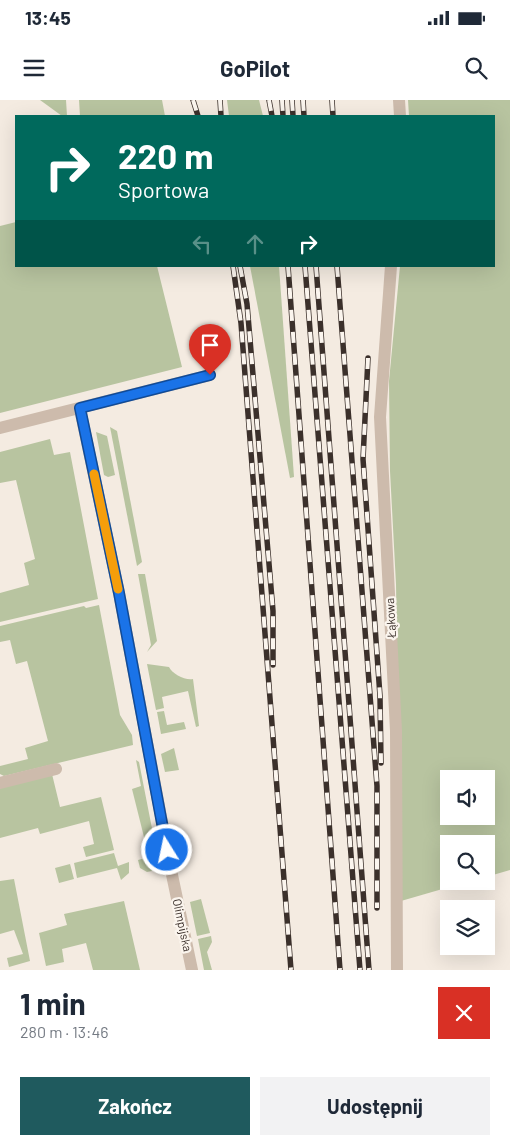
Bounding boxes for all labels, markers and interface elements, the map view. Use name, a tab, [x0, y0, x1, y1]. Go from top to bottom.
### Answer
text: 13:45	[25, 6, 71, 29]
icon: menu	[20, 54, 48, 82]
icon: search	[462, 54, 490, 82]
text: GoPilot	[220, 55, 290, 81]
text: 220 m	[118, 134, 213, 176]
icon: right	[35, 135, 100, 200]
text: Sportowa	[118, 176, 209, 202]
icon: left	[188, 230, 216, 258]
icon: ahead	[241, 230, 269, 258]
icon: right	[294, 230, 322, 258]
pin	[189, 324, 231, 375]
icon: arrive	[196, 331, 224, 359]
street label: Łąkowa	[382, 598, 398, 639]
map controls	[440, 770, 495, 955]
button: sound	[440, 770, 495, 825]
position arrow	[140, 823, 192, 875]
button: search	[440, 835, 495, 890]
street label: Olimpijska	[171, 897, 195, 953]
button: layers	[440, 900, 495, 955]
text: 1 min	[20, 985, 86, 1021]
button: close	[438, 987, 490, 1039]
text: 280 m · 13:46	[20, 1022, 108, 1041]
button: Zakończ	[20, 1077, 250, 1135]
button: Udostępnij	[260, 1077, 490, 1135]

